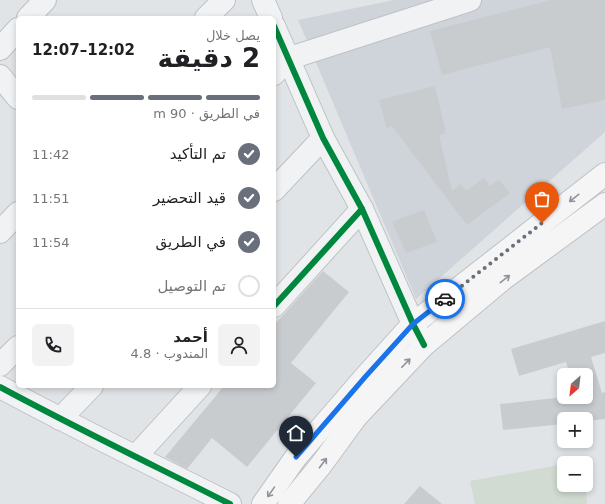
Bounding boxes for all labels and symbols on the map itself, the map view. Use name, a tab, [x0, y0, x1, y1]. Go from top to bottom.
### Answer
pin	[525, 182, 559, 223]
one-way arrow	[569, 194, 580, 203]
one-way arrow	[499, 274, 510, 283]
courier	[425, 279, 465, 319]
one-way arrow	[401, 358, 411, 368]
north arrow	[557, 368, 593, 404]
pin	[279, 416, 313, 457]
one-way arrow	[318, 457, 327, 468]
one-way arrow	[267, 486, 275, 497]

